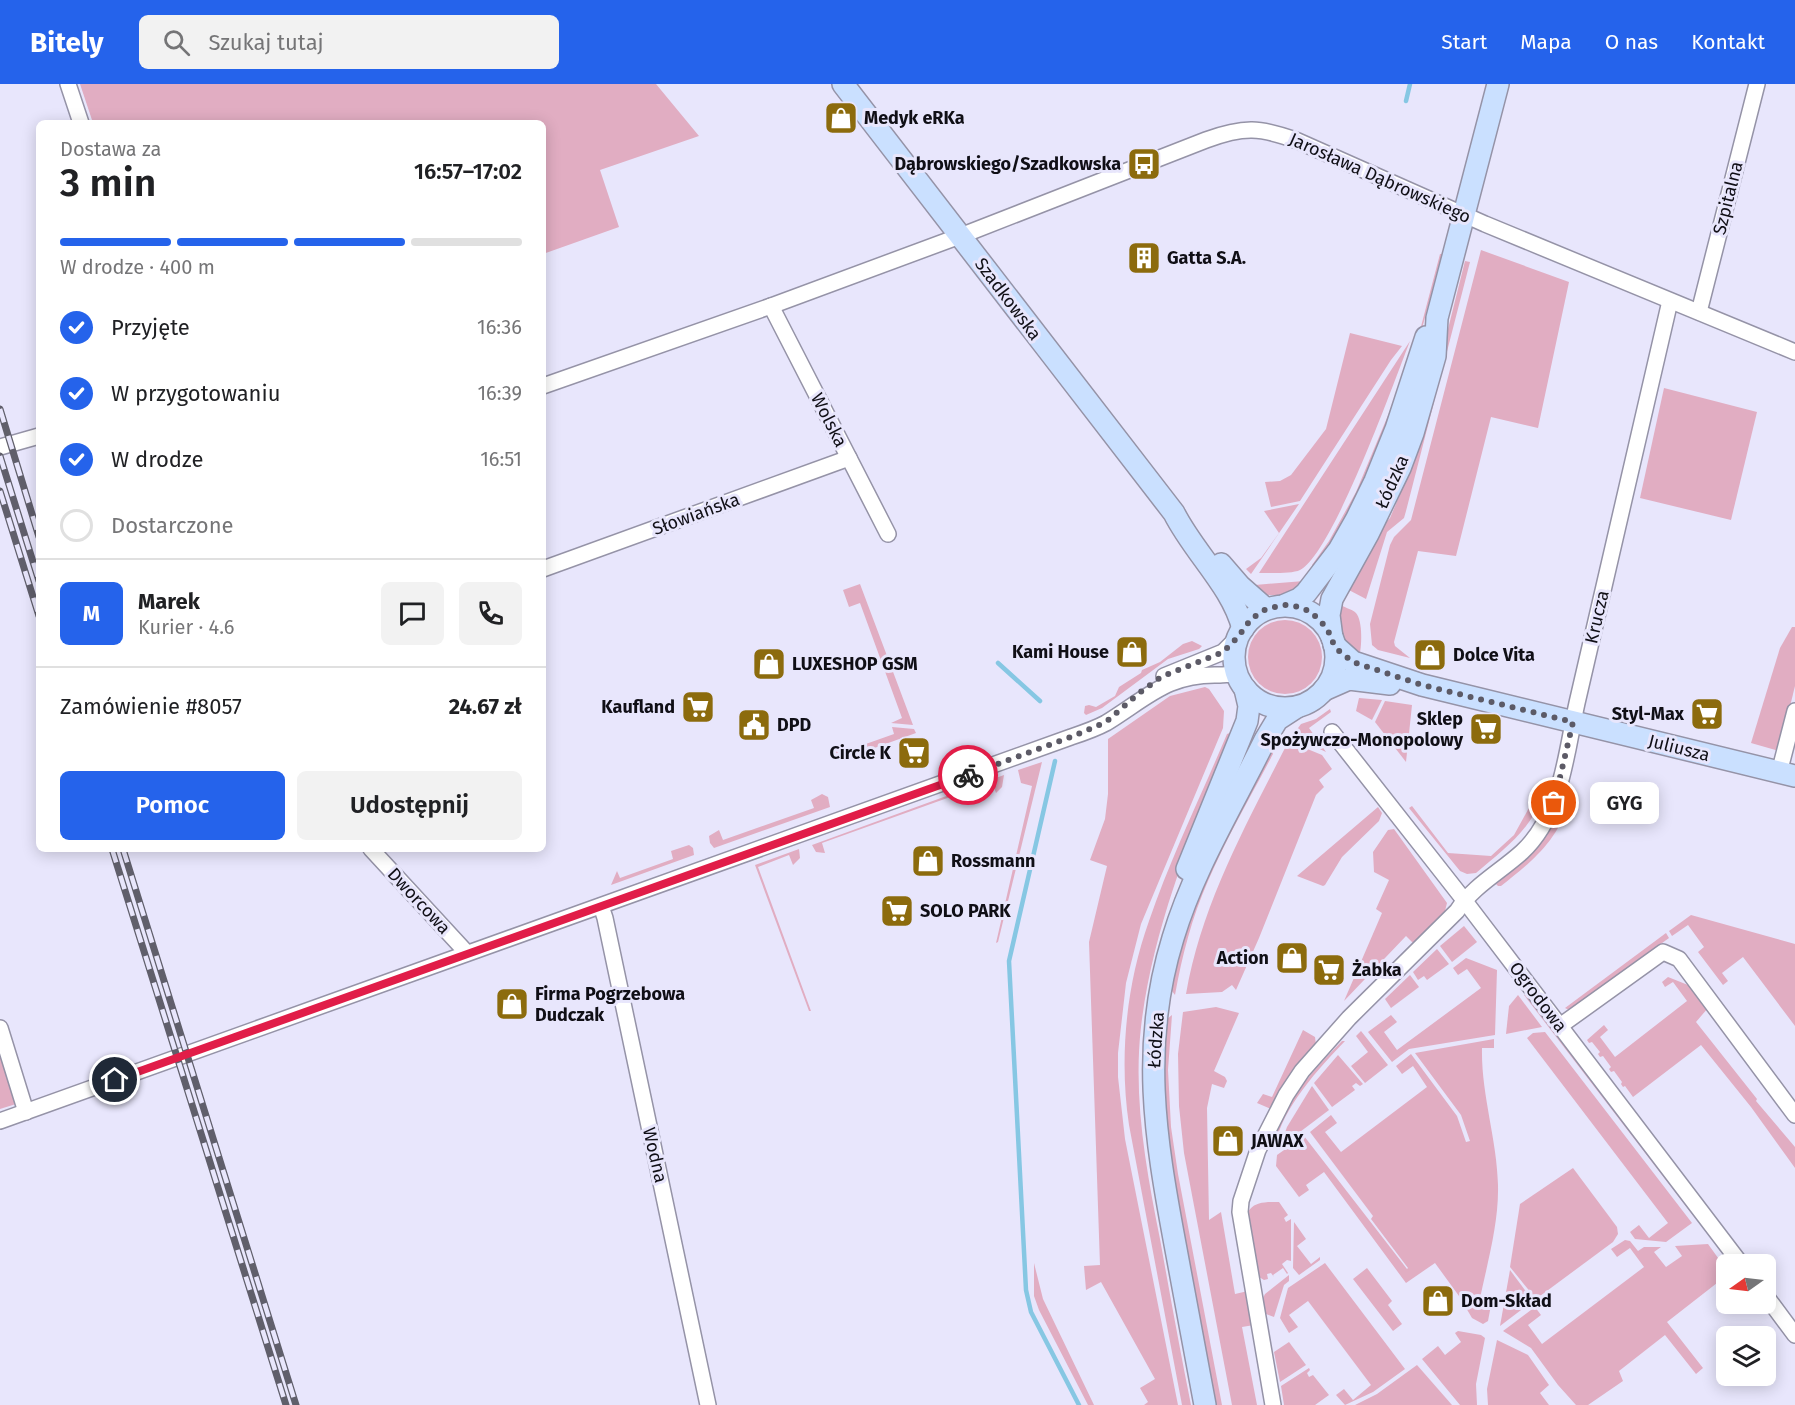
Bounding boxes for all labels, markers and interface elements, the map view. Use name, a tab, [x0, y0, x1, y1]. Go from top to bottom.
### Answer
search box	[139, 15, 559, 69]
text: Bitely	[30, 26, 103, 59]
icon: search	[160, 26, 193, 59]
text: Szukaj tutaj	[208, 29, 324, 56]
text: Start	[1441, 29, 1487, 55]
text: Mapa	[1520, 29, 1572, 55]
text: O nas	[1605, 29, 1658, 55]
text: Kontakt	[1691, 29, 1765, 55]
shop icon: Medyk eRKa	[823, 100, 859, 136]
place label: Medyk eRKa	[864, 107, 965, 129]
street label: Jarosława Dąbrowskiego	[1286, 128, 1474, 228]
text: Dostawa za	[60, 137, 161, 161]
bus stop icon: Dąbrowskiego/Szadkowska	[1126, 146, 1162, 182]
place label: Dąbrowskiego/Szadkowska	[894, 153, 1121, 175]
text: 16:57–17:02	[414, 158, 522, 185]
street label: Szpitalna	[1708, 159, 1748, 237]
text: 3 min	[60, 160, 156, 206]
building icon: Gatta S.A.	[1126, 240, 1162, 276]
place label: Gatta S.A.	[1167, 247, 1246, 269]
street label: Szadkowska	[970, 253, 1046, 345]
text: W drodze · 400 m	[60, 255, 215, 279]
icon: check	[60, 311, 93, 344]
text: Przyjęte	[111, 314, 190, 341]
text: 16:36	[477, 315, 522, 339]
icon: check	[60, 377, 93, 410]
text: W przygotowaniu	[111, 380, 281, 407]
text: 16:39	[477, 381, 522, 405]
street label: Wolska	[806, 389, 852, 451]
icon: check	[60, 443, 93, 476]
text: W drodze	[111, 446, 203, 473]
text: 16:51	[480, 447, 522, 471]
street label: Łódzka	[1370, 452, 1414, 512]
street label: Słowiańska	[649, 488, 743, 540]
text: Dostarczone	[111, 512, 234, 539]
button: chat	[381, 582, 444, 645]
button: phone	[459, 582, 522, 645]
text: Marek	[138, 588, 200, 615]
street label: Krucza	[1580, 588, 1614, 646]
text: M	[83, 600, 100, 627]
text: Kurier · 4.6	[138, 615, 235, 639]
shop icon: Kami House	[1114, 634, 1150, 670]
shop icon: Dolce Vita	[1412, 637, 1448, 673]
place label: Kami House	[1012, 641, 1109, 663]
place label: Dolce Vita	[1453, 644, 1535, 666]
shop icon: LUXESHOP GSM	[751, 646, 787, 682]
place label: LUXESHOP GSM	[792, 653, 918, 675]
supermarket icon: Kaufland	[680, 689, 716, 725]
text: Zamówienie #8057	[60, 693, 242, 720]
text: 24.67 zł	[449, 693, 522, 720]
place label: Kaufland	[601, 696, 675, 718]
supermarket icon: Styl-Max	[1689, 696, 1725, 732]
place label: Styl-Max	[1612, 703, 1685, 725]
public building icon: DPD	[736, 707, 772, 743]
place label: Sklep Spożywczo-Monopolowy	[1261, 708, 1464, 751]
supermarket icon: Sklep Spożywczo-Monopolowy	[1468, 711, 1504, 747]
place label: DPD	[777, 714, 812, 736]
street label: Juliusza	[1646, 730, 1712, 766]
supermarket icon: Circle K	[896, 735, 932, 771]
place label: Circle K	[829, 742, 892, 764]
courier	[938, 745, 998, 805]
icon: bike	[952, 759, 985, 792]
button: Pomoc	[60, 771, 285, 840]
button: Udostępnij	[297, 771, 522, 840]
pin	[1528, 777, 1579, 828]
callout: GYG	[1590, 782, 1659, 824]
icon: bag	[1537, 786, 1570, 819]
text: GYG	[1606, 791, 1643, 815]
shop icon: Rossmann	[910, 843, 946, 879]
place label: Rossmann	[951, 850, 1035, 872]
street label: Dworcowa	[383, 863, 455, 939]
supermarket icon: SOLO PARK	[879, 893, 915, 929]
place label: SOLO PARK	[920, 900, 1011, 922]
shop icon: Action	[1274, 940, 1310, 976]
place label: Action	[1216, 947, 1269, 969]
supermarket icon: Żabka	[1311, 952, 1347, 988]
street label: Ogrodowa	[1504, 957, 1572, 1037]
place label: Żabka	[1352, 959, 1402, 981]
place label: Firma Pogrzebowa Dudczak	[535, 983, 685, 1026]
shop icon: Firma Pogrzebowa Dudczak	[494, 986, 530, 1022]
street label: Łódzka	[1143, 1011, 1169, 1069]
pin	[89, 1054, 140, 1105]
icon: home	[98, 1063, 131, 1096]
shop icon: JAWAX	[1210, 1123, 1246, 1159]
street label: Wodna	[638, 1125, 672, 1185]
place label: JAWAX	[1250, 1130, 1304, 1152]
north arrow	[1716, 1254, 1776, 1314]
map controls	[1716, 1254, 1776, 1386]
shop icon: Dom-Skład	[1420, 1283, 1456, 1319]
place label: Dom-Skład	[1461, 1290, 1552, 1312]
button: layers	[1716, 1326, 1776, 1386]

